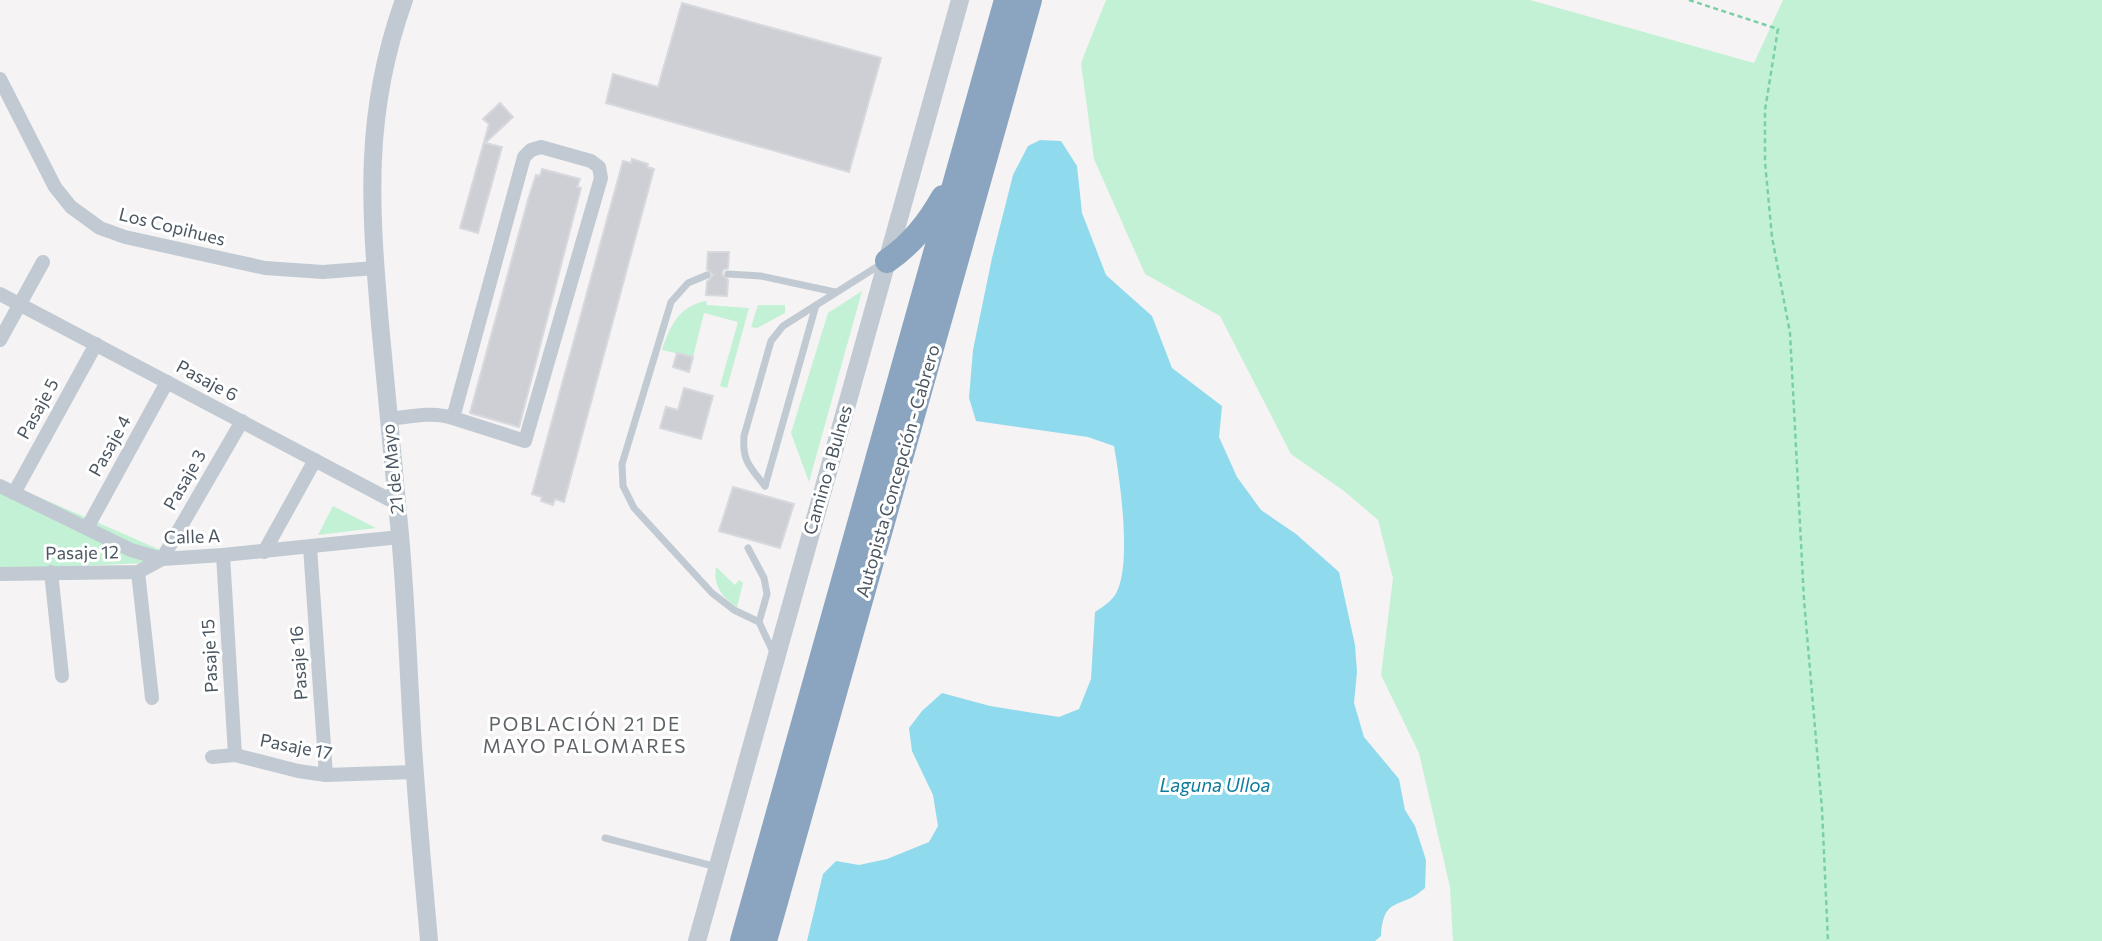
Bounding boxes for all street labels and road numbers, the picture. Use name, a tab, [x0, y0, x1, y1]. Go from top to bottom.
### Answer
street label: Los Copihues	[117, 202, 228, 250]
street label: Autopista Concepción - Cabrero	[850, 342, 944, 600]
street label: Pasaje 6	[173, 355, 242, 406]
street label: Pasaje 5	[11, 374, 63, 443]
street label: Camino a Bulnes	[798, 402, 856, 537]
street label: Pasaje 4	[83, 411, 135, 480]
street label: 21 de Mayo	[376, 423, 408, 515]
street label: Pasaje 3	[158, 445, 210, 514]
street label: Calle A	[163, 524, 220, 548]
street label: Pasaje 12	[45, 540, 119, 564]
street label: Pasaje 15	[196, 619, 222, 694]
street label: Pasaje 16	[284, 625, 312, 701]
street label: Pasaje 17	[258, 728, 334, 764]

